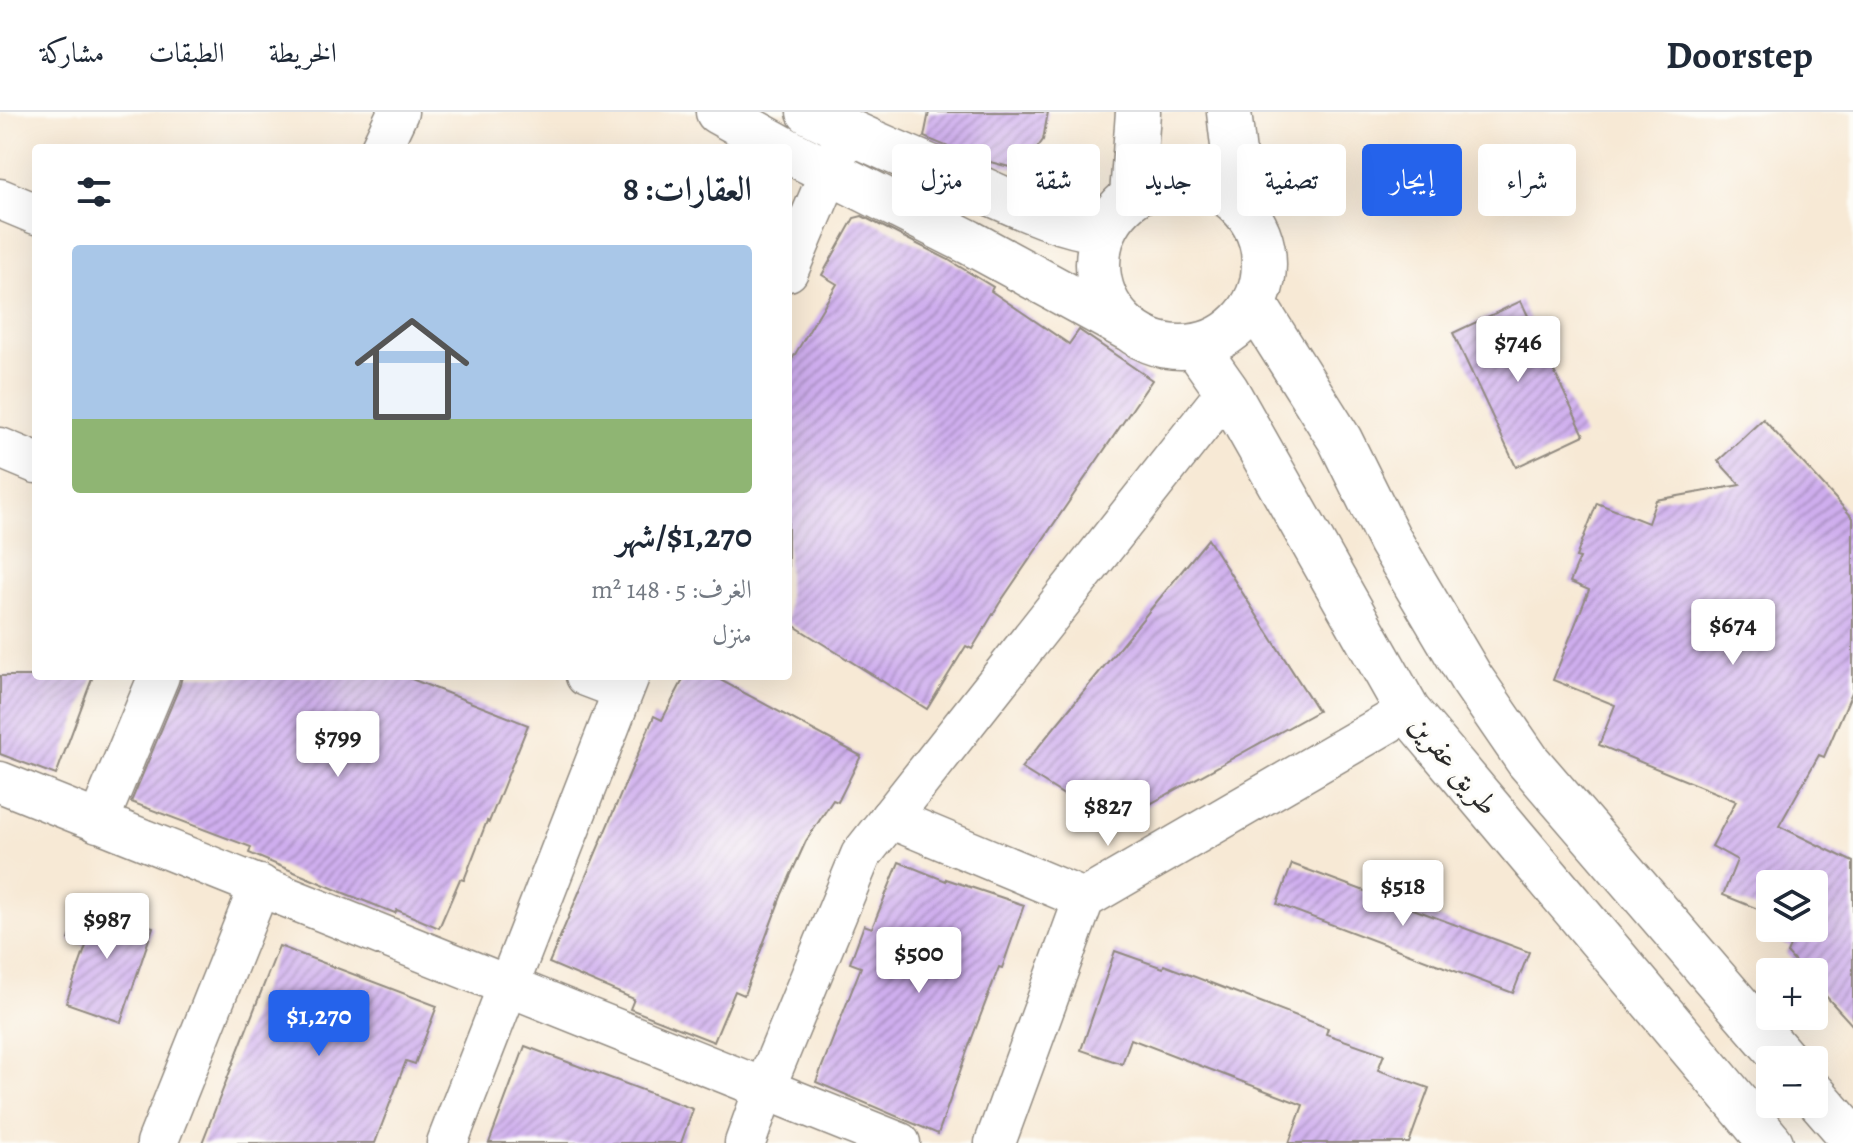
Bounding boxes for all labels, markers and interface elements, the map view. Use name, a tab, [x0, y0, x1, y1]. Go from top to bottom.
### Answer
text: Doorstep	[1666, 29, 1813, 81]
text: مشاركة	[40, 34, 104, 72]
text: الطبقات	[148, 34, 225, 72]
text: الخريطة	[269, 34, 337, 72]
chip: منزل	[892, 144, 991, 216]
chip: شقة	[1007, 144, 1100, 216]
chip: جديد	[1116, 144, 1221, 216]
chip: تصفية	[1237, 144, 1346, 216]
chip: إيجار	[1362, 144, 1462, 216]
chip: شراء	[1478, 144, 1576, 216]
text: العقارات: 8	[623, 165, 752, 212]
icon: filters	[72, 170, 116, 214]
icon: home	[340, 297, 484, 441]
pin: $746	[1471, 316, 1565, 384]
text: $746	[1494, 324, 1542, 359]
text: $1,270/شهر	[617, 512, 752, 559]
text: الغرف: 5 · 148 m²	[591, 572, 752, 607]
pin: $674	[1686, 599, 1780, 667]
text: $674	[1709, 607, 1757, 642]
text: منزل	[712, 617, 752, 652]
street label: طريق عفرين	[1400, 706, 1508, 824]
pin: $799	[291, 711, 385, 779]
text: $799	[314, 719, 362, 754]
pin: $827	[1061, 780, 1155, 848]
text: $827	[1084, 788, 1132, 823]
pin: $518	[1356, 860, 1450, 928]
text: $518	[1380, 868, 1426, 903]
map controls	[1756, 870, 1828, 1118]
button: layers	[1756, 870, 1828, 942]
pin: $987	[60, 893, 154, 961]
text: $987	[83, 901, 131, 936]
pin: $500	[872, 927, 966, 995]
text: $500	[894, 935, 944, 970]
button: +	[1756, 958, 1828, 1030]
pin: $1,270	[254, 990, 384, 1058]
text: $1,270	[286, 998, 352, 1033]
button: −	[1756, 1046, 1828, 1118]

